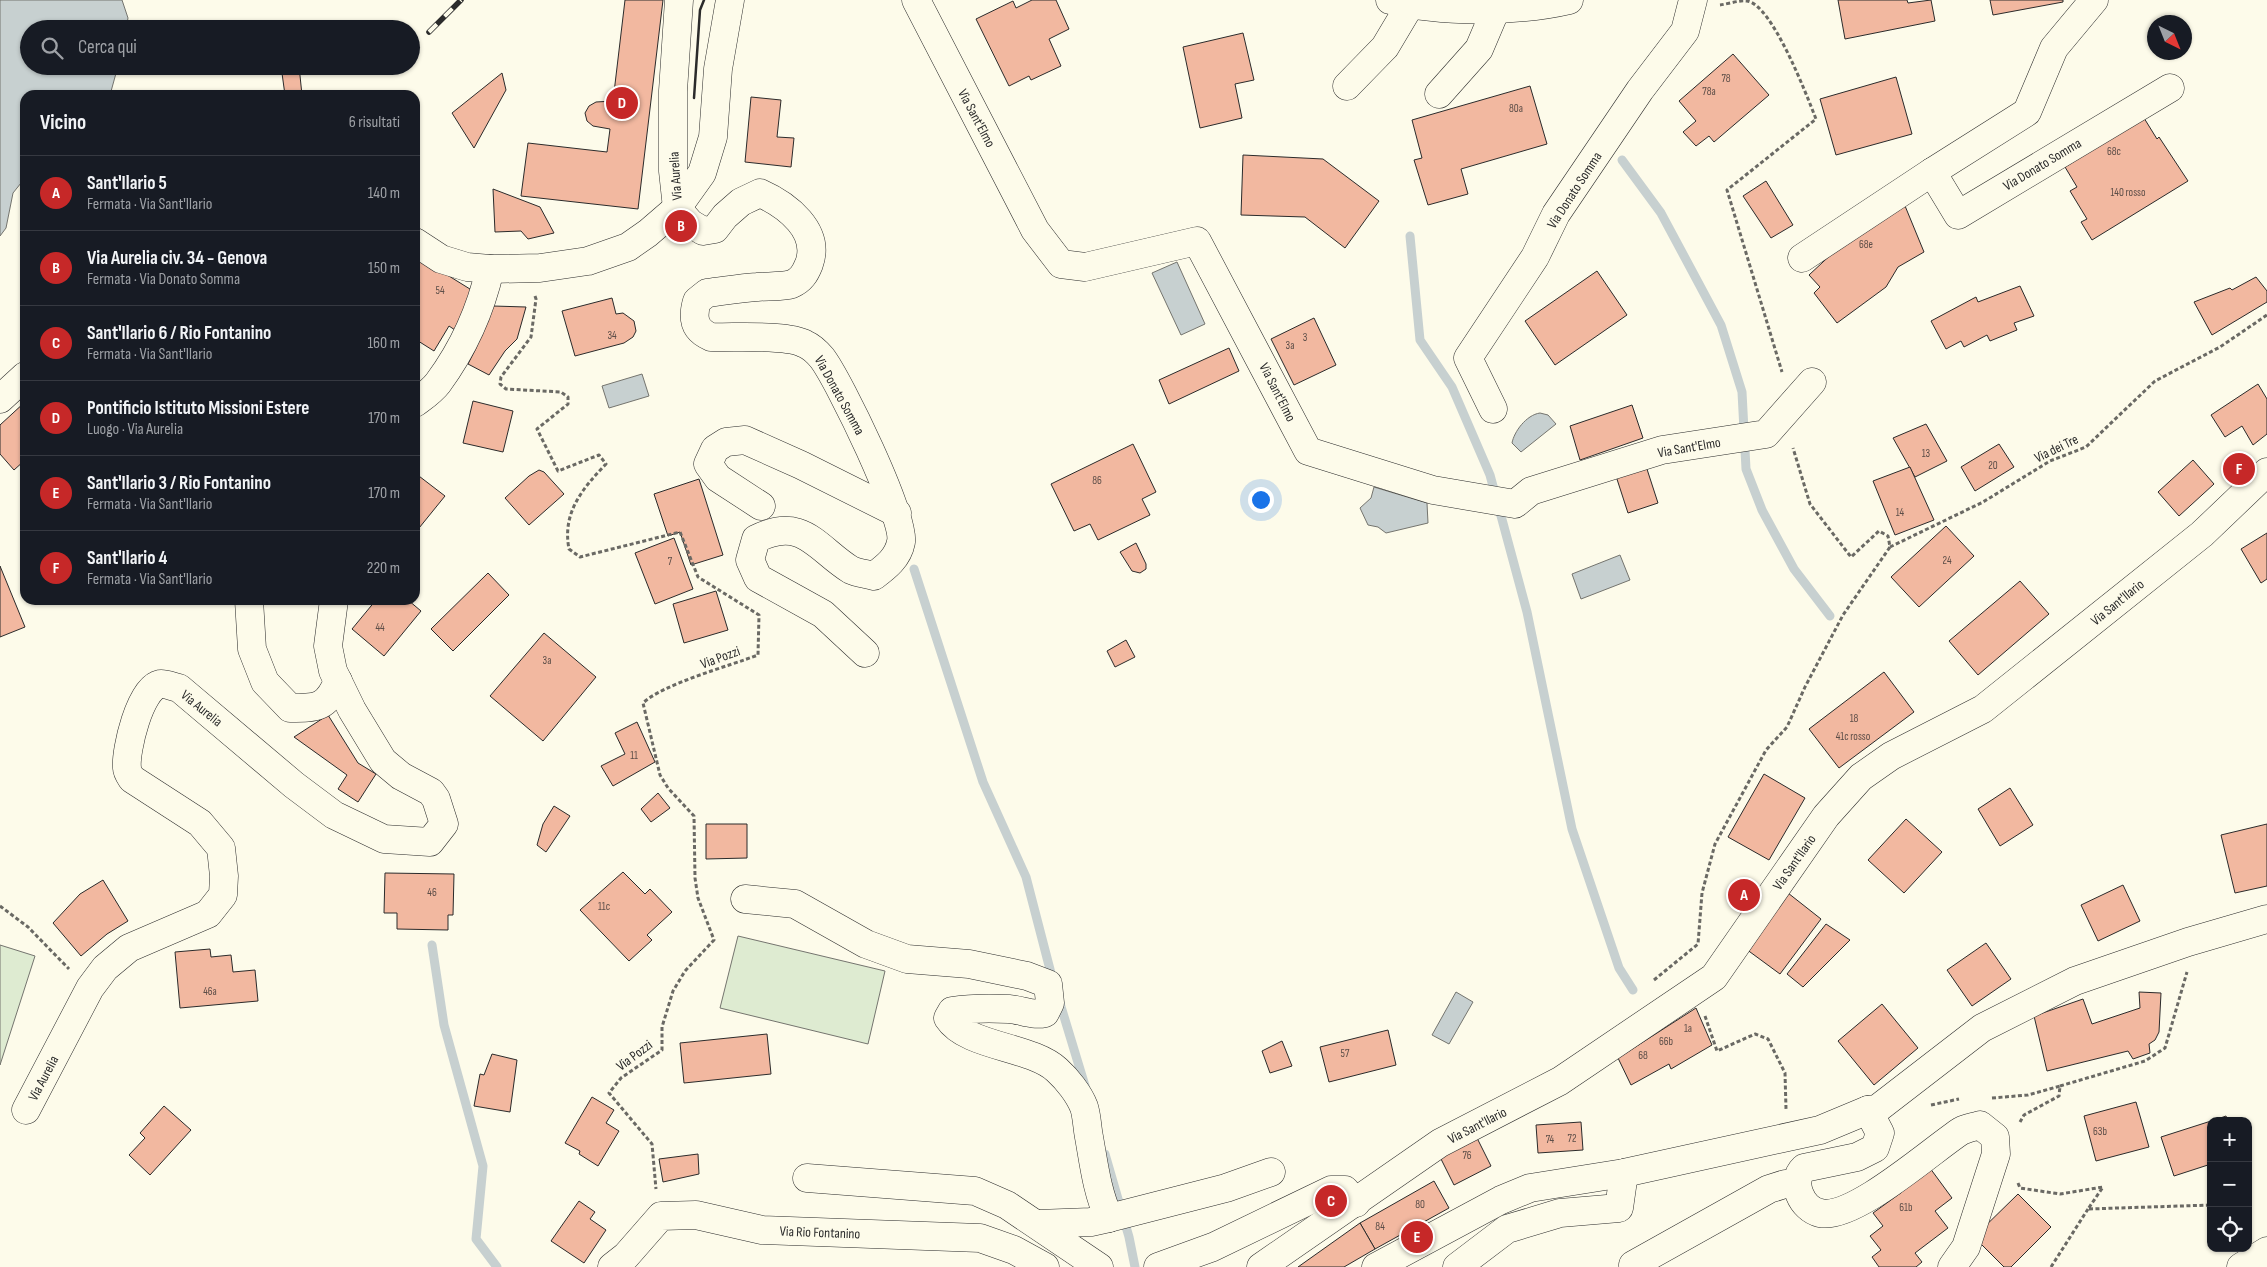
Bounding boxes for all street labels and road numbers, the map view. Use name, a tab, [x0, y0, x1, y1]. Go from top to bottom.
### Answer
street label: Via Sant'Elmo	[954, 86, 999, 150]
street label: Via Donato Somma	[2000, 134, 2084, 194]
street label: Via Donato Somma	[1543, 149, 1606, 232]
street label: Via Aurelia	[665, 151, 686, 201]
street label: Via Donato Somma	[811, 353, 868, 438]
street label: Via Sant'Elmo	[1256, 360, 1300, 425]
street label: Via dei Tre	[2031, 431, 2081, 466]
street label: Via Sant'Elmo	[1656, 434, 1722, 461]
street label: Via Sant'Ilario	[2087, 576, 2148, 629]
street label: Via Pozzi	[698, 643, 742, 672]
street label: Via Aurelia	[177, 686, 226, 730]
street label: Via Sant'Ilario	[1769, 831, 1820, 893]
street label: Via Pozzi	[613, 1036, 656, 1074]
street label: Via Aurelia	[25, 1053, 62, 1104]
street label: Via Sant'Ilario	[1445, 1103, 1510, 1147]
street label: Via Rio Fontanino	[779, 1223, 861, 1242]

